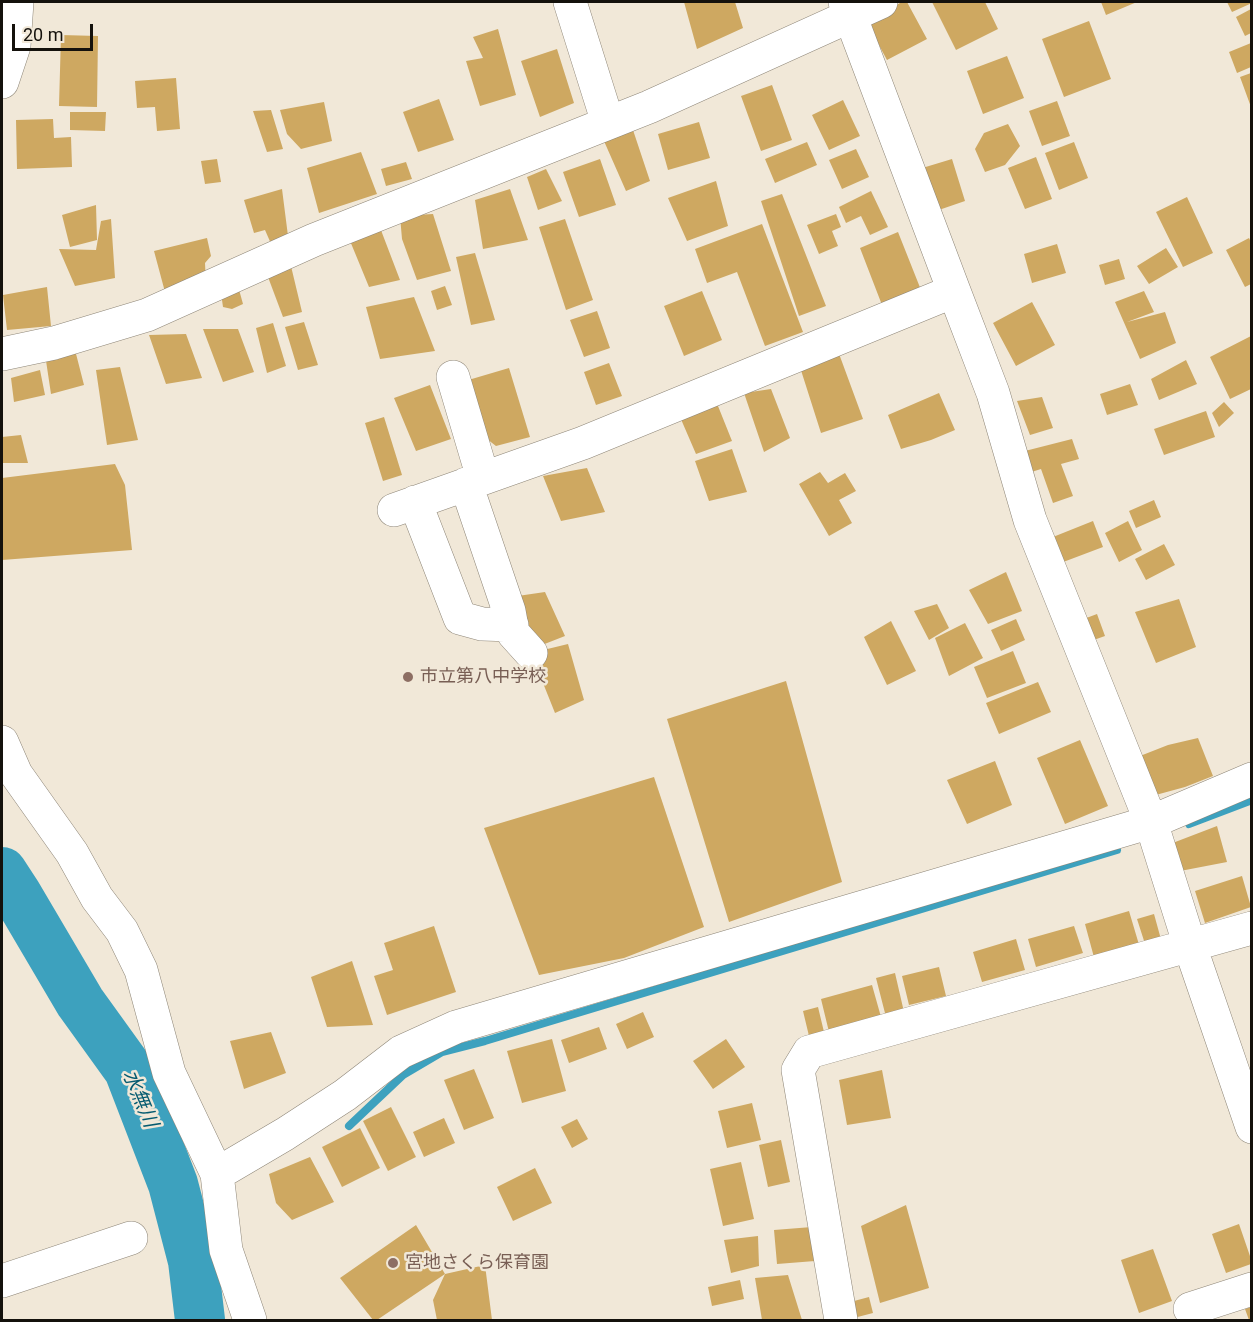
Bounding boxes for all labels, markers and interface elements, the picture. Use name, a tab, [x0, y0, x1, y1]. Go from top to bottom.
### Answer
scale bar	[15, 12, 96, 50]
text: 20 m	[23, 24, 63, 45]
place label: 市立第八中学校	[420, 666, 546, 688]
marker: 市立第八中学校	[401, 670, 415, 684]
water label: 水無川	[116, 1067, 162, 1131]
place label: 宮地さくら保育園	[405, 1252, 549, 1274]
marker: 宮地さくら保育園	[386, 1256, 400, 1270]

